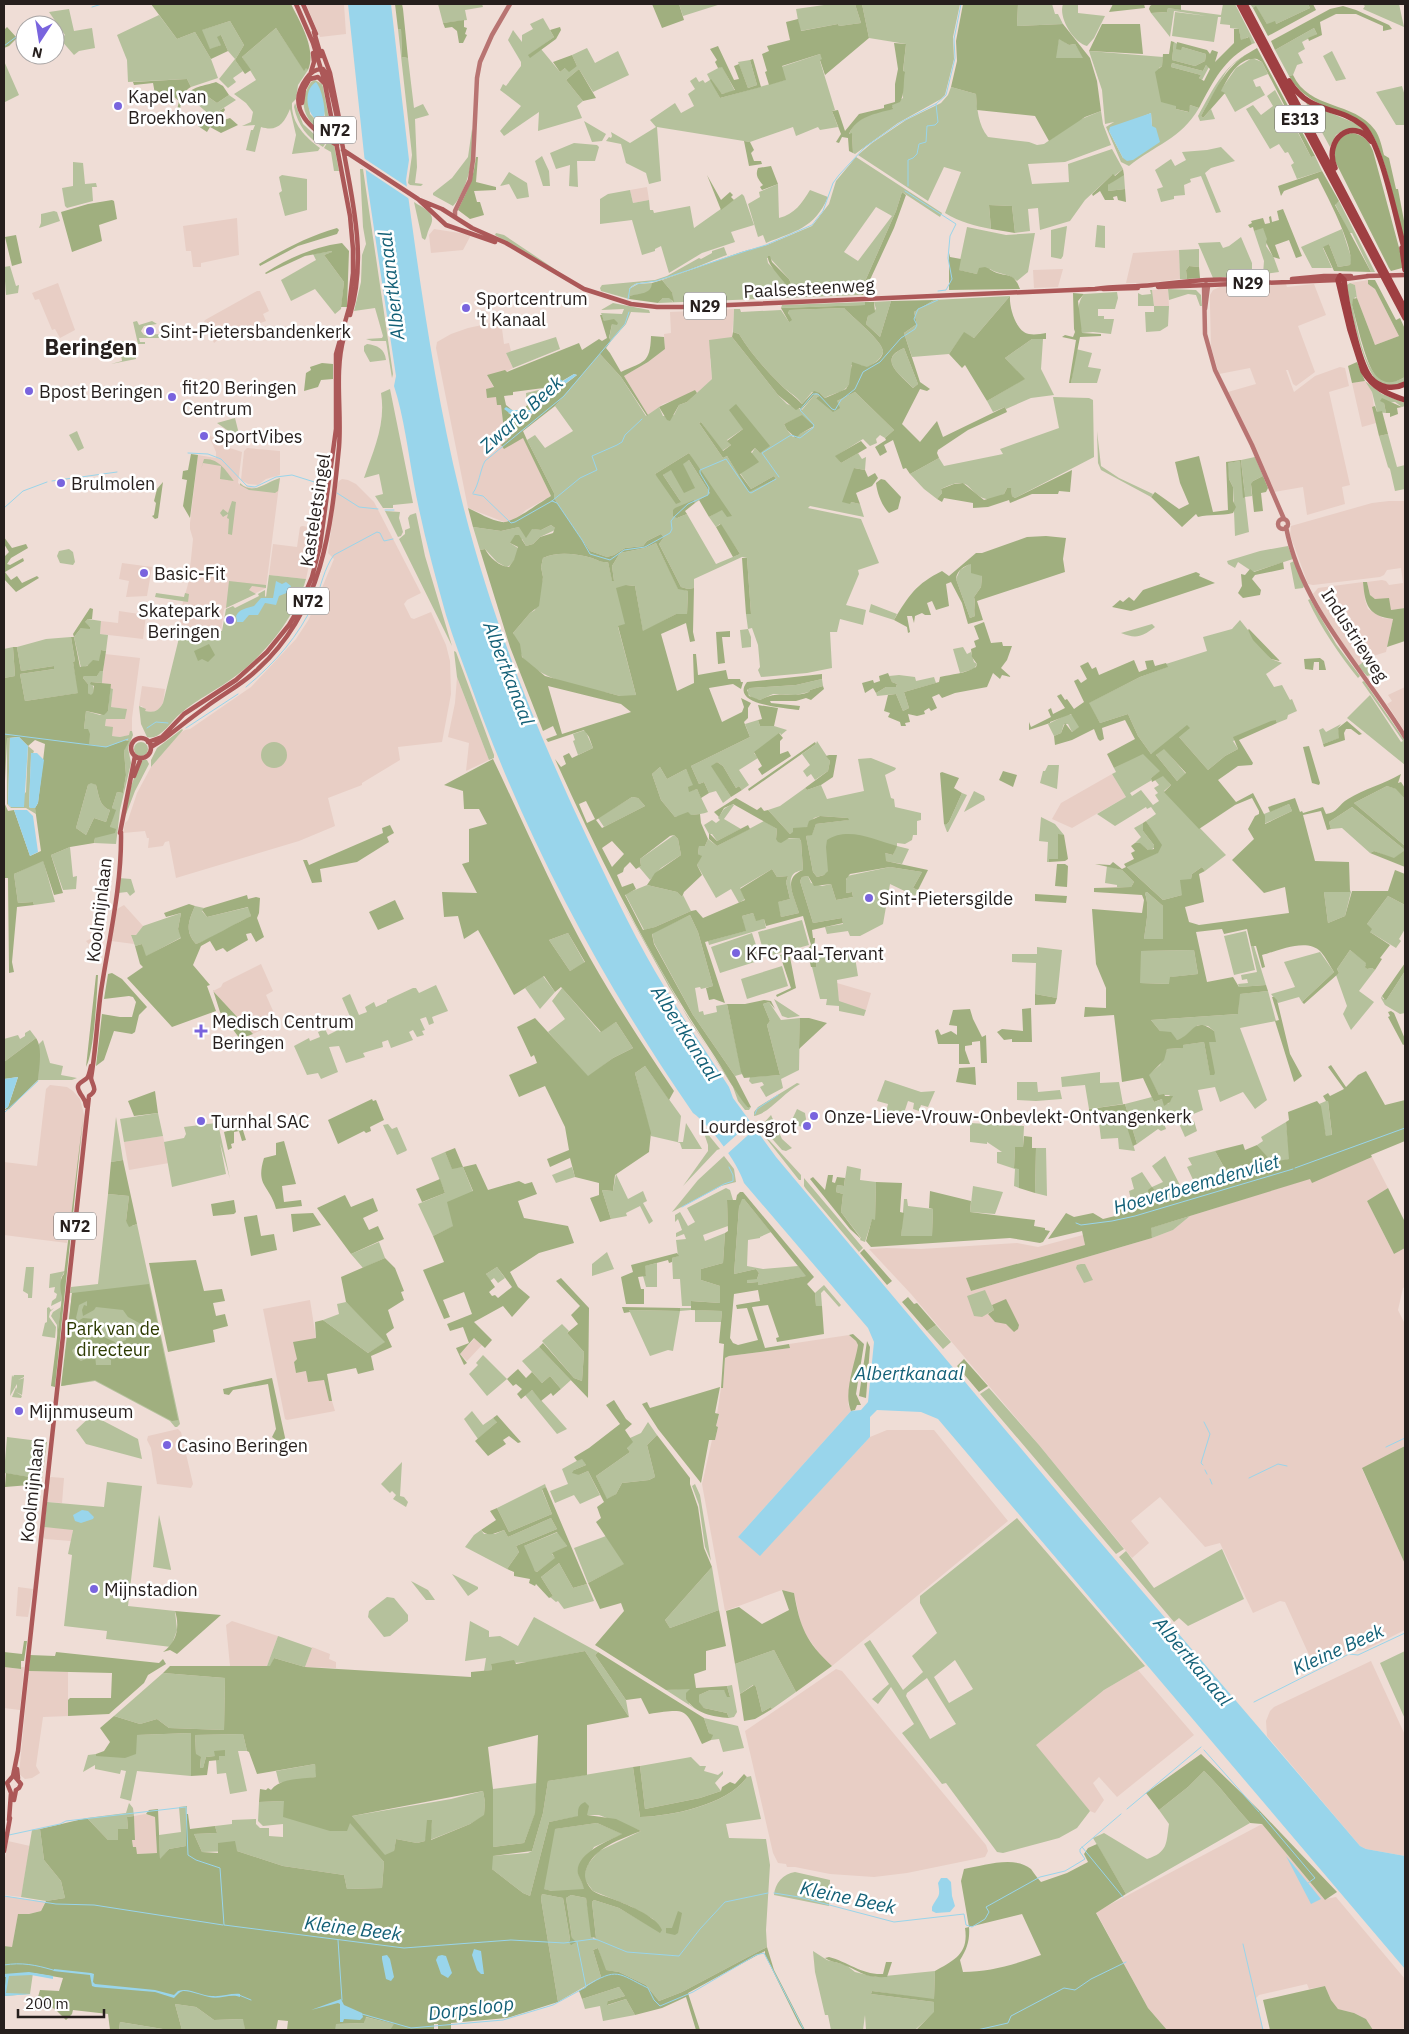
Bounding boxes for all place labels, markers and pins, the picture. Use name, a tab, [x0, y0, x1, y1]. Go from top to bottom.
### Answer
place label: Kapel van Broekhoven	[128, 85, 225, 129]
marker: Kapel van Broekhoven	[112, 100, 124, 112]
place label: Sportcentrum 't Kanaal	[476, 287, 588, 331]
marker: Sportcentrum 't Kanaal	[460, 302, 472, 314]
place label: Sint-Pietersbandenkerk	[160, 320, 352, 343]
marker: Sint-Pietersbandenkerk	[144, 325, 156, 337]
place label: fit20 Beringen Centrum	[182, 376, 297, 420]
place label: Bpost Beringen	[39, 380, 163, 403]
marker: Bpost Beringen	[23, 385, 35, 397]
marker: fit20 Beringen Centrum	[166, 391, 178, 403]
place label: SportVibes	[214, 425, 303, 448]
marker: SportVibes	[198, 430, 210, 442]
place label: Brulmolen	[71, 472, 155, 495]
marker: Brulmolen	[55, 477, 67, 489]
place label: Basic-Fit	[154, 562, 226, 585]
marker: Basic-Fit	[138, 567, 150, 579]
place label: Skatepark Beringen	[138, 599, 221, 643]
marker: Skatepark Beringen	[224, 614, 236, 626]
place label: Sint-Pietersgilde	[879, 887, 1013, 910]
marker: Sint-Pietersgilde	[863, 892, 875, 904]
place label: KFC Paal-Tervant	[746, 942, 884, 965]
marker: KFC Paal-Tervant	[730, 947, 742, 959]
place label: Medisch Centrum Beringen	[212, 1010, 354, 1054]
marker: Medisch Centrum Beringen	[194, 1024, 208, 1038]
place label: Onze-Lieve-Vrouw-Onbevlekt-Ontvangenkerk	[824, 1105, 1192, 1128]
place label: Turnhal SAC	[211, 1110, 309, 1133]
marker: Onze-Lieve-Vrouw-Onbevlekt-Ontvangenkerk	[808, 1110, 820, 1122]
marker: Turnhal SAC	[195, 1115, 207, 1127]
place label: Lourdesgrot	[700, 1115, 797, 1138]
marker: Lourdesgrot	[801, 1120, 813, 1132]
place label: Mijnmuseum	[29, 1400, 133, 1423]
marker: Mijnmuseum	[13, 1405, 25, 1417]
place label: Casino Beringen	[177, 1434, 308, 1457]
marker: Casino Beringen	[161, 1439, 173, 1451]
place label: Mijnstadion	[104, 1578, 198, 1601]
marker: Mijnstadion	[88, 1583, 100, 1595]

